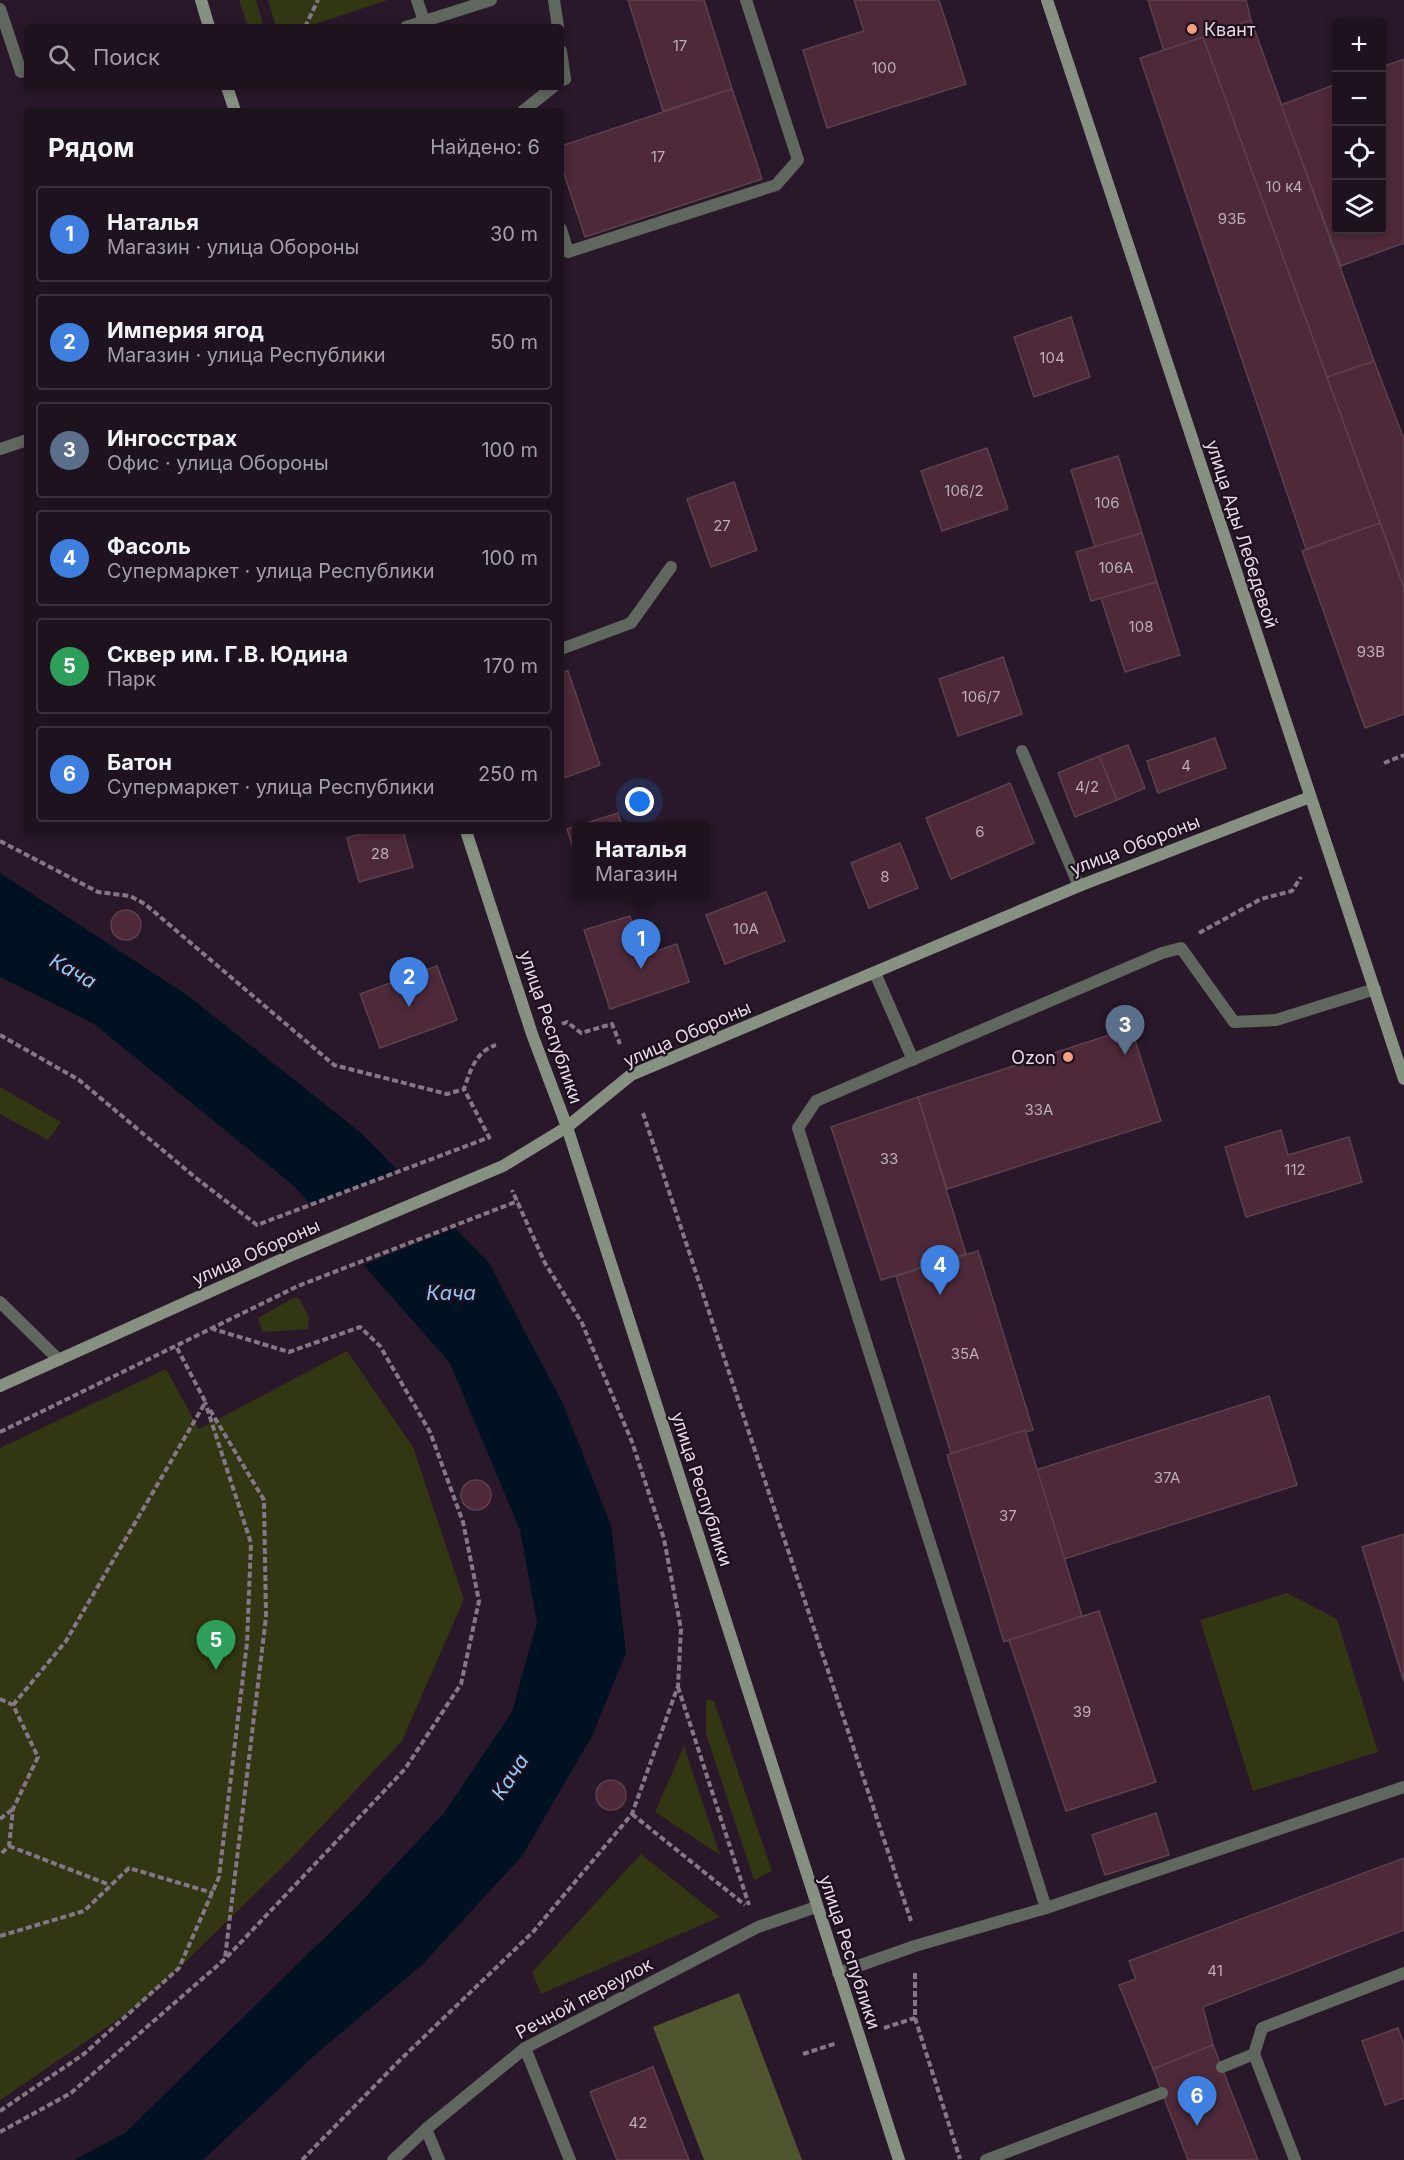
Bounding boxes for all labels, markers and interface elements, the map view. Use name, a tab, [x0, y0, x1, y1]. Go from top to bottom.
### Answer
map controls	[1332, 18, 1386, 234]
button: +	[1332, 18, 1386, 72]
place label: Квант	[1204, 19, 1256, 40]
marker: Квант	[1185, 22, 1199, 36]
search box	[24, 24, 564, 90]
house number: 17	[673, 36, 687, 55]
icon: search	[45, 41, 78, 74]
text: Поиск	[93, 44, 160, 70]
house number: 100	[871, 58, 897, 77]
button: −	[1332, 72, 1386, 126]
button: locate	[1332, 126, 1386, 180]
text: Рядом	[48, 132, 134, 163]
text: Найдено: 6	[430, 135, 540, 159]
house number: 17	[651, 147, 665, 166]
house number: 10 к4	[1266, 177, 1302, 196]
button: layers	[1332, 180, 1386, 234]
text: Наталья	[107, 209, 199, 235]
house number: 93Б	[1218, 209, 1246, 228]
text: 1	[65, 222, 74, 246]
text: 30 m	[490, 222, 538, 246]
text: Магазин · улица Обороны	[107, 235, 359, 259]
text: Империя ягод	[107, 317, 264, 343]
text: 2	[63, 330, 76, 354]
text: 50 m	[490, 330, 538, 354]
text: Магазин · улица Республики	[107, 343, 386, 367]
house number: 104	[1039, 348, 1065, 367]
text: Ингосстрах	[107, 425, 237, 451]
street label: улица Ады Лебедевой	[1202, 437, 1282, 631]
text: 3	[63, 438, 76, 462]
text: 100 m	[481, 438, 538, 462]
text: Офис · улица Обороны	[107, 451, 329, 475]
house number: 106/2	[944, 481, 984, 500]
house number: 106	[1095, 493, 1119, 512]
house number: 27	[713, 516, 731, 535]
text: Фасоль	[107, 533, 191, 559]
text: 4	[63, 546, 76, 570]
text: 100 m	[481, 546, 538, 570]
house number: 106А	[1098, 558, 1134, 577]
text: Супермаркет · улица Республики	[107, 559, 435, 583]
house number: 108	[1129, 617, 1153, 636]
text: Сквер им. Г.В. Юдина	[107, 641, 348, 667]
house number: 93В	[1357, 642, 1385, 661]
text: 5	[63, 654, 76, 678]
text: 170 m	[483, 654, 538, 678]
text: Парк	[107, 667, 156, 691]
house number: 106/7	[962, 687, 1000, 706]
text: Батон	[107, 749, 172, 775]
house number: 4	[1181, 756, 1191, 775]
text: 6	[63, 762, 76, 786]
text: 250 m	[478, 762, 538, 786]
text: Супермаркет · улица Республики	[107, 775, 435, 799]
house number: 4/2	[1075, 777, 1099, 796]
your location	[625, 787, 654, 816]
street label: улица Обороны	[1067, 811, 1203, 879]
popup	[572, 822, 710, 900]
house number: 6	[975, 822, 985, 841]
text: Наталья	[595, 836, 687, 862]
house number: 28	[371, 844, 389, 863]
text: Магазин	[595, 862, 678, 886]
house number: 8	[880, 867, 890, 886]
house number: 10А	[733, 919, 759, 938]
pin: 1	[622, 920, 660, 969]
water label: Кача	[46, 948, 100, 994]
street label: улица Республики	[515, 948, 587, 1106]
pin: 2	[390, 958, 428, 1007]
street label: улица Обороны	[620, 997, 754, 1071]
pin: 3	[1106, 1006, 1144, 1055]
place label: Ozon	[1011, 1047, 1056, 1068]
marker: Ozon	[1061, 1050, 1075, 1064]
house number: 33А	[1025, 1100, 1053, 1119]
house number: 33	[880, 1149, 898, 1168]
house number: 112	[1284, 1160, 1306, 1179]
street label: улица Обороны	[189, 1215, 323, 1289]
pin: 4	[920, 1246, 960, 1295]
water label: Кача	[426, 1281, 476, 1305]
house number: 35А	[951, 1344, 979, 1363]
street label: улица Республики	[667, 1409, 737, 1569]
house number: 37А	[1154, 1468, 1180, 1487]
house number: 37	[999, 1506, 1017, 1525]
pin: 5	[196, 1620, 236, 1670]
house number: 39	[1073, 1702, 1091, 1721]
water label: Кача	[486, 1750, 534, 1804]
street label: улица Республики	[815, 1872, 885, 2032]
street label: Речной переулок	[512, 1953, 656, 2043]
house number: 41	[1207, 1961, 1223, 1980]
pin: 6	[1178, 2076, 1216, 2126]
house number: 42	[629, 2113, 647, 2132]

